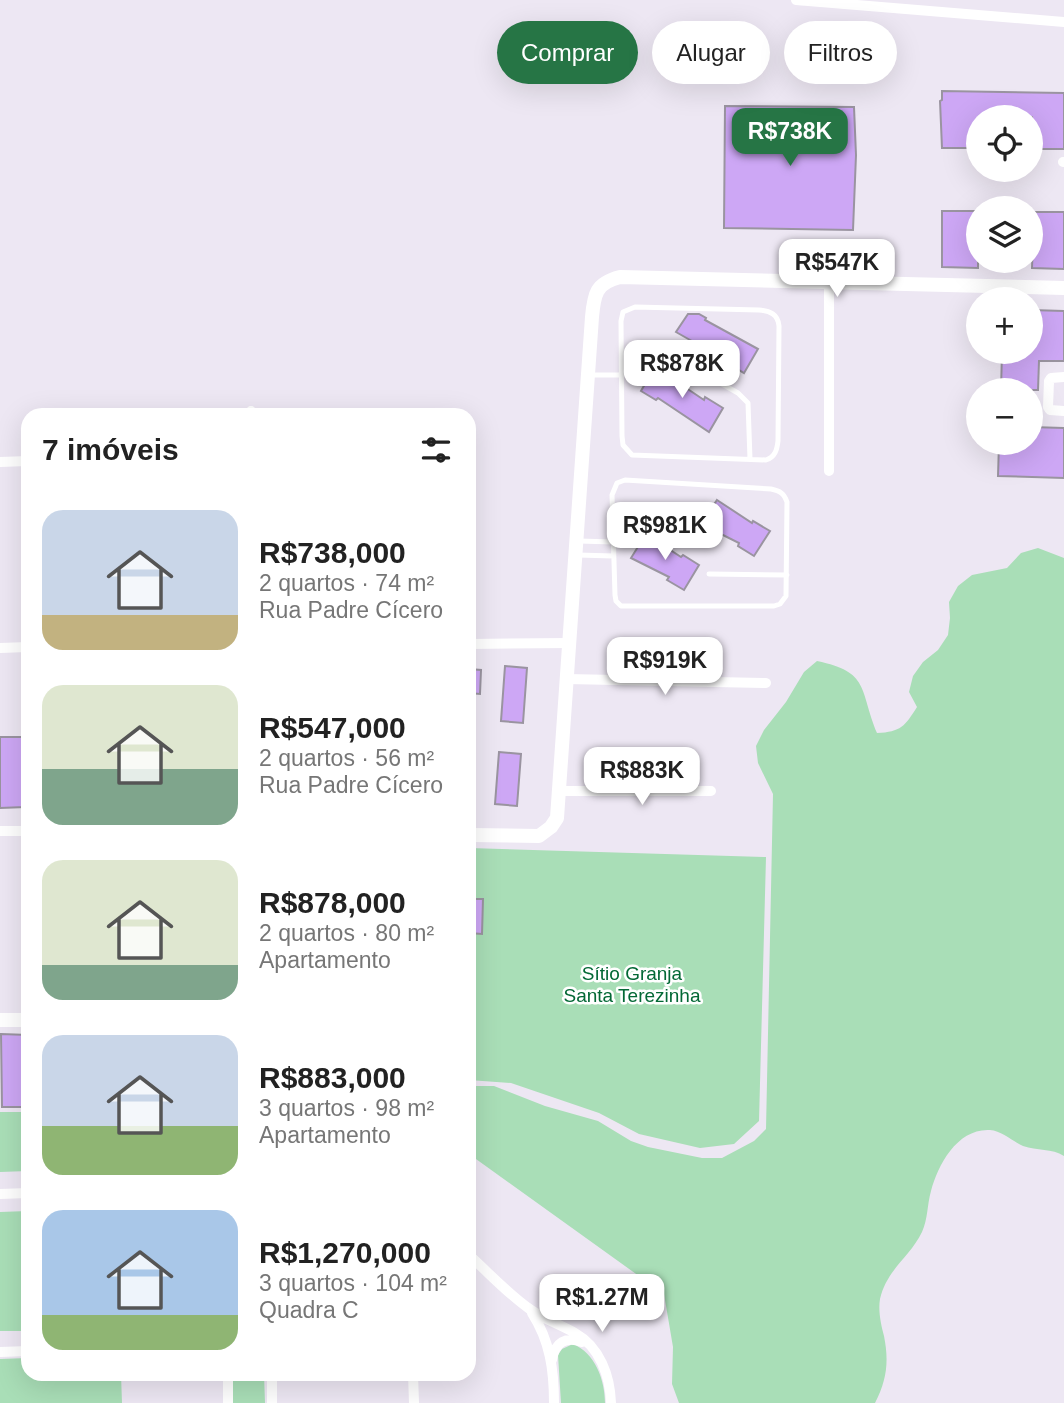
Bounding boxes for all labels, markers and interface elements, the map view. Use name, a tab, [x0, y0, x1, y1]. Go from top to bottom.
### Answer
chip: Comprar	[497, 21, 638, 84]
chip: Alugar	[652, 21, 770, 84]
chip: Filtros	[784, 21, 897, 84]
map controls	[966, 105, 1043, 455]
button: locate	[966, 105, 1043, 182]
pin: R$738K	[733, 108, 847, 168]
text: R$738K	[748, 118, 832, 144]
button: layers	[966, 196, 1043, 273]
pin: R$547K	[780, 240, 894, 299]
text: R$547K	[795, 249, 879, 275]
button: +	[966, 287, 1043, 364]
pin: R$878K	[625, 340, 739, 400]
text: R$878K	[640, 350, 724, 376]
button: −	[966, 378, 1043, 455]
icon: filters	[417, 431, 455, 469]
text: 7 imóveis	[42, 433, 179, 466]
pin: R$981K	[608, 503, 722, 562]
text: R$981K	[623, 512, 707, 538]
text: R$738,000	[259, 536, 406, 569]
icon: home	[98, 538, 182, 622]
text: 2 quartos · 74 m²	[259, 570, 434, 596]
text: Rua Padre Cícero	[259, 597, 443, 623]
pin: R$919K	[608, 638, 722, 697]
text: R$919K	[623, 647, 707, 673]
text: R$547,000	[259, 711, 406, 744]
icon: home	[98, 713, 182, 797]
text: 2 quartos · 56 m²	[259, 745, 434, 771]
pin: R$883K	[585, 748, 699, 807]
text: R$883K	[600, 757, 684, 783]
text: Rua Padre Cícero	[259, 772, 443, 798]
text: R$878,000	[259, 886, 406, 919]
icon: home	[98, 888, 182, 972]
text: 2 quartos · 80 m²	[259, 920, 434, 946]
text: Apartamento	[259, 947, 391, 973]
park label: Sítio Granja Santa Terezinha	[564, 963, 701, 1006]
text: R$883,000	[259, 1061, 406, 1094]
icon: home	[98, 1063, 182, 1147]
text: 3 quartos · 98 m²	[259, 1095, 434, 1121]
text: Apartamento	[259, 1122, 391, 1148]
text: R$1,270,000	[259, 1236, 431, 1269]
icon: home	[98, 1238, 182, 1322]
text: 3 quartos · 104 m²	[259, 1270, 447, 1296]
pin: R$1.27M	[537, 1274, 667, 1334]
text: R$1.27M	[555, 1284, 649, 1310]
text: Quadra C	[259, 1297, 359, 1323]

